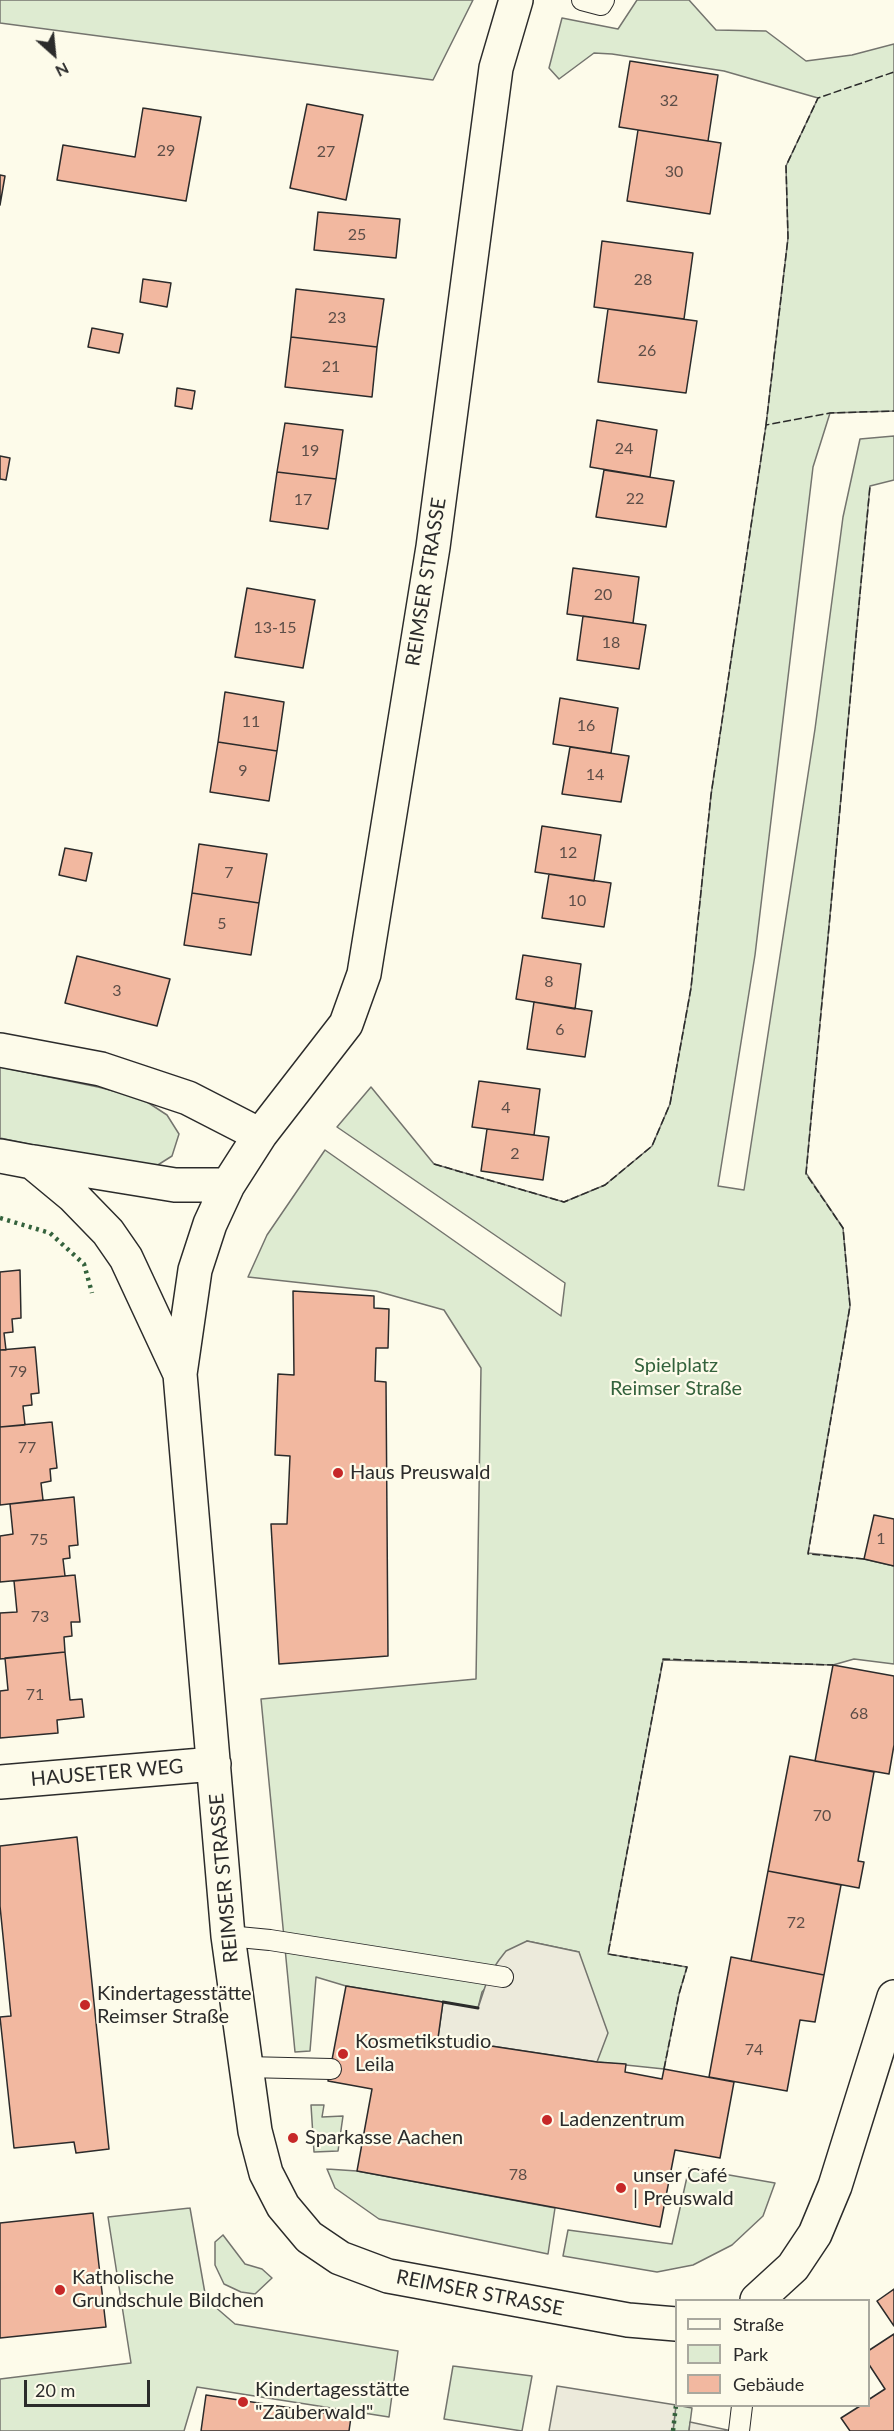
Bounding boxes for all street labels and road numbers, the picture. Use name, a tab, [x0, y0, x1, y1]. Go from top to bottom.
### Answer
street label: REIMSER STRASSE	[401, 496, 451, 668]
street label: HAUSETER WEG	[30, 1754, 184, 1792]
street label: REIMSER STRASSE	[205, 1792, 243, 1964]
street label: REIMSER STRASSE	[394, 2265, 566, 2321]

